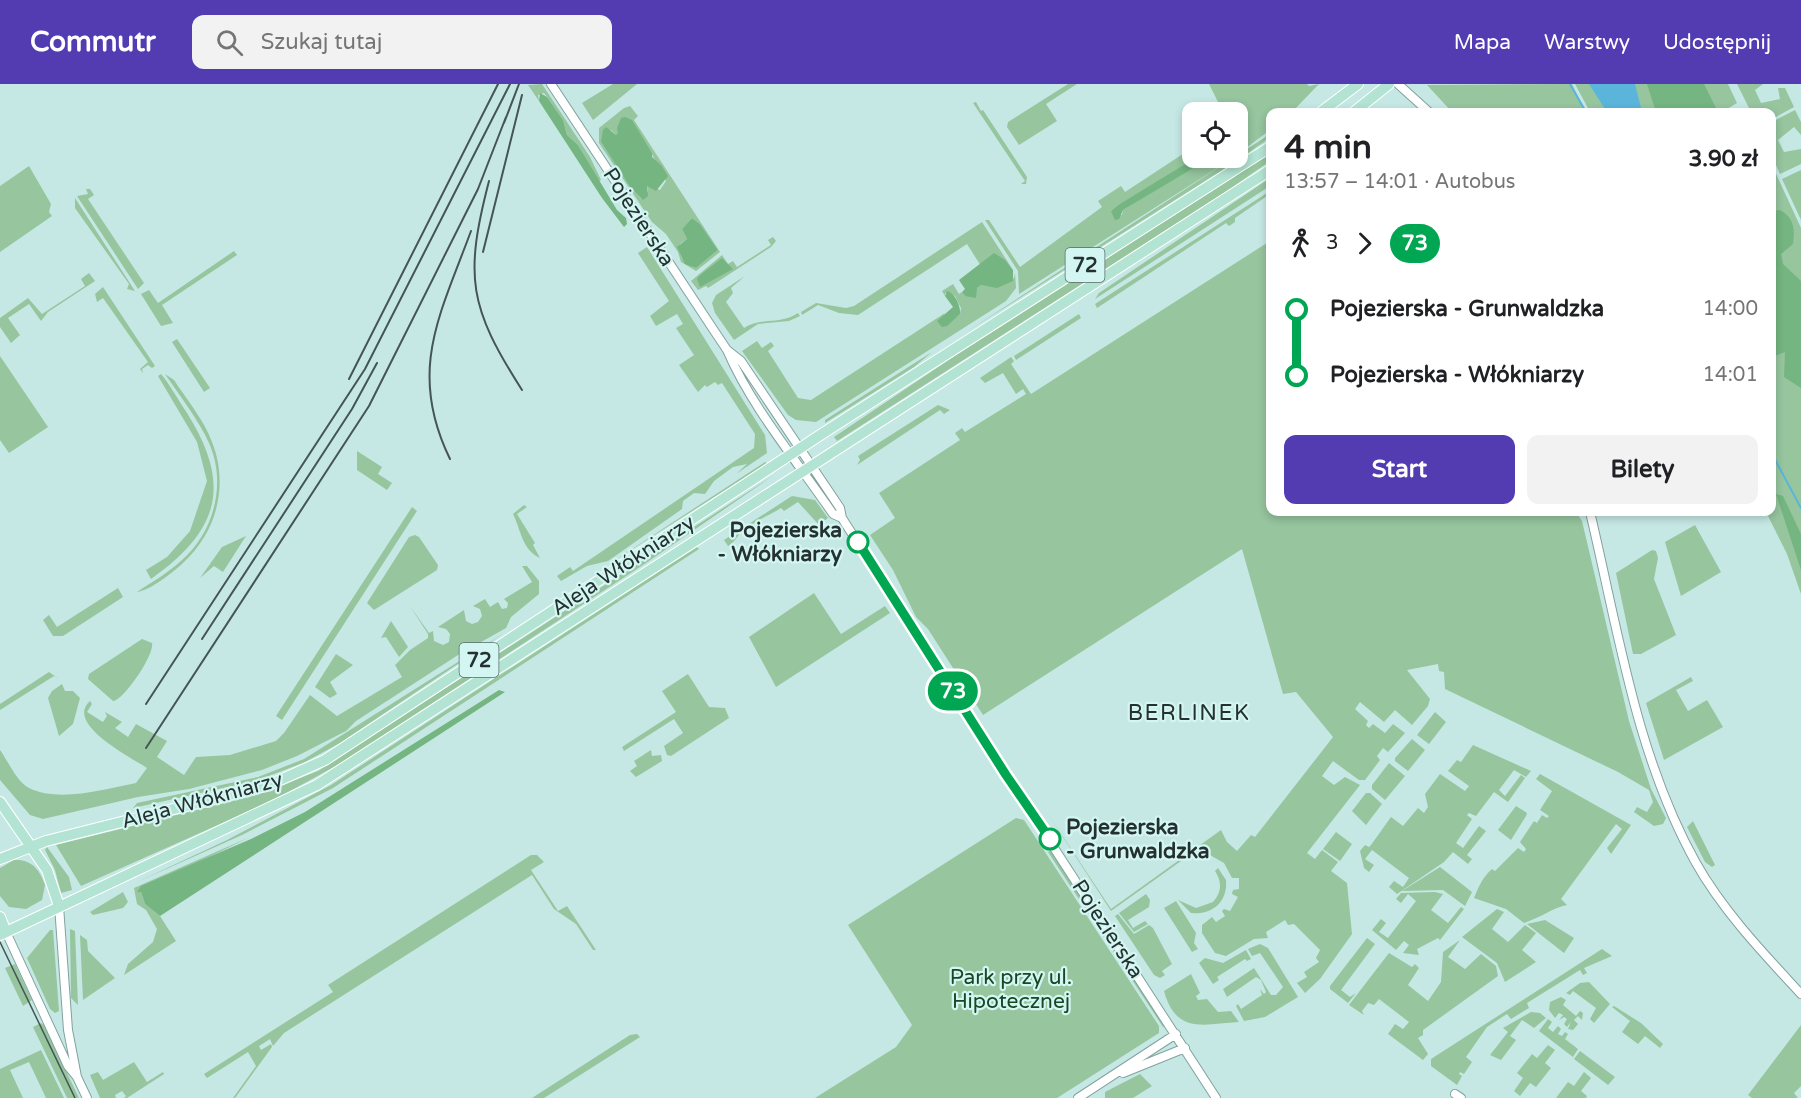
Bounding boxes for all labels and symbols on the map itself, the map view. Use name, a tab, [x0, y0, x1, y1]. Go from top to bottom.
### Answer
street label: Pojezierska	[597, 163, 680, 271]
road number: 72	[1066, 248, 1104, 282]
street label: Aleja Włókniarzy	[547, 510, 700, 621]
place label: Pojezierska - Włókniarzy	[717, 518, 843, 567]
marker: Pojezierska - Włókniarzy	[847, 531, 869, 553]
road number: 72	[460, 643, 498, 677]
line badge: 73	[926, 672, 980, 710]
district label: BERLINEK	[1128, 700, 1250, 726]
street label: Aleja Włókniarzy	[119, 767, 285, 834]
place label: Pojezierska - Grunwaldzka	[1066, 815, 1210, 864]
marker: Pojezierska - Grunwaldzka	[1039, 828, 1061, 850]
street label: Pojezierska	[1066, 875, 1149, 983]
park label: Park przy ul. Hipotecznej	[950, 965, 1072, 1014]

